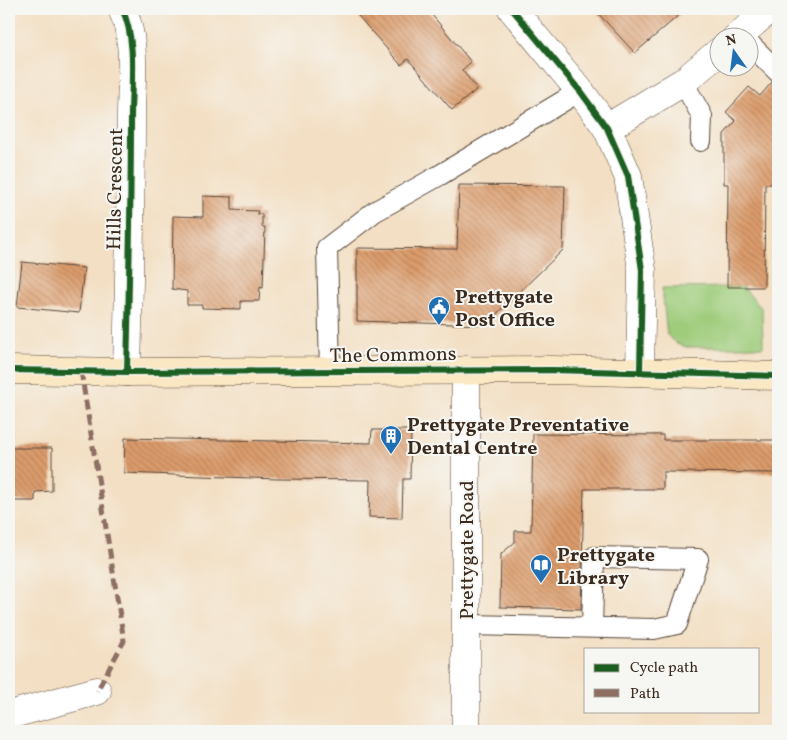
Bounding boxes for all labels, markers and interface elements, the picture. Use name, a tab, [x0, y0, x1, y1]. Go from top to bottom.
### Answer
north arrow	[710, 28, 760, 78]
text: N	[724, 30, 738, 51]
street label: Hills Crescent	[101, 128, 131, 251]
place label: Prettygate Post Office	[455, 284, 555, 335]
public building icon: Prettygate Post Office	[427, 295, 451, 326]
street label: The Commons	[329, 341, 457, 371]
place label: Prettygate Preventative Dental Centre	[407, 412, 629, 463]
building icon: Prettygate Preventative Dental Centre	[379, 424, 403, 455]
street label: Prettygate Road	[454, 480, 482, 620]
place label: Prettygate Library	[557, 542, 655, 593]
library icon: Prettygate Library	[529, 553, 553, 584]
legend	[584, 648, 760, 712]
text: Cycle path	[630, 658, 698, 679]
text: Path	[630, 684, 660, 705]

